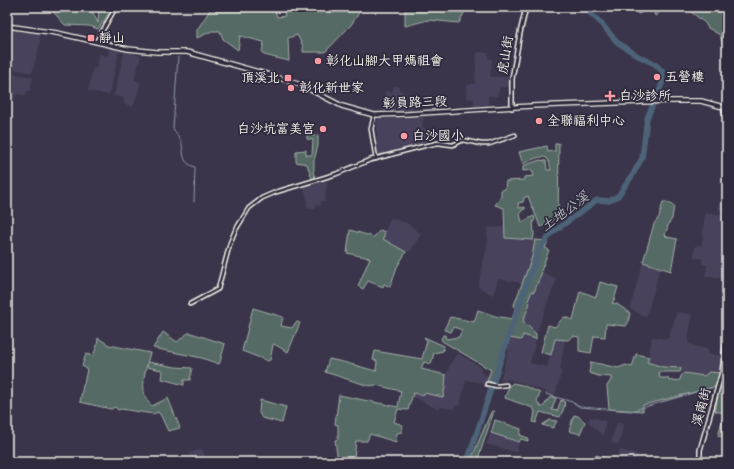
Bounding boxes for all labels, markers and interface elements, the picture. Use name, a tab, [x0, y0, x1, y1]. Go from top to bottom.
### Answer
place label: 靜山	[99, 30, 125, 47]
marker: 靜山	[86, 33, 96, 43]
street label: 虎山街	[495, 34, 517, 76]
place label: 彰化山腳大甲媽祖會	[326, 53, 443, 70]
marker: 彰化山腳大甲媽祖會	[313, 56, 323, 66]
place label: 五營樓	[665, 69, 704, 86]
place label: 頂溪北	[241, 70, 280, 87]
marker: 五營樓	[652, 72, 662, 82]
marker: 頂溪北	[283, 73, 293, 83]
place label: 彰化新世家	[299, 80, 364, 97]
marker: 彰化新世家	[286, 83, 296, 93]
place label: 白沙診所	[619, 88, 671, 105]
marker: 白沙診所	[604, 90, 616, 102]
street label: 彰員路三段	[382, 93, 448, 113]
place label: 全聯福利中心	[547, 113, 625, 130]
marker: 全聯福利中心	[534, 116, 544, 126]
place label: 白沙坑富美宮	[237, 121, 315, 138]
marker: 白沙坑富美宮	[318, 124, 328, 134]
place label: 白沙國小	[412, 128, 464, 145]
marker: 白沙國小	[399, 131, 409, 141]
water label: 土地公溪	[537, 187, 594, 236]
street label: 溪南街	[689, 386, 715, 428]

